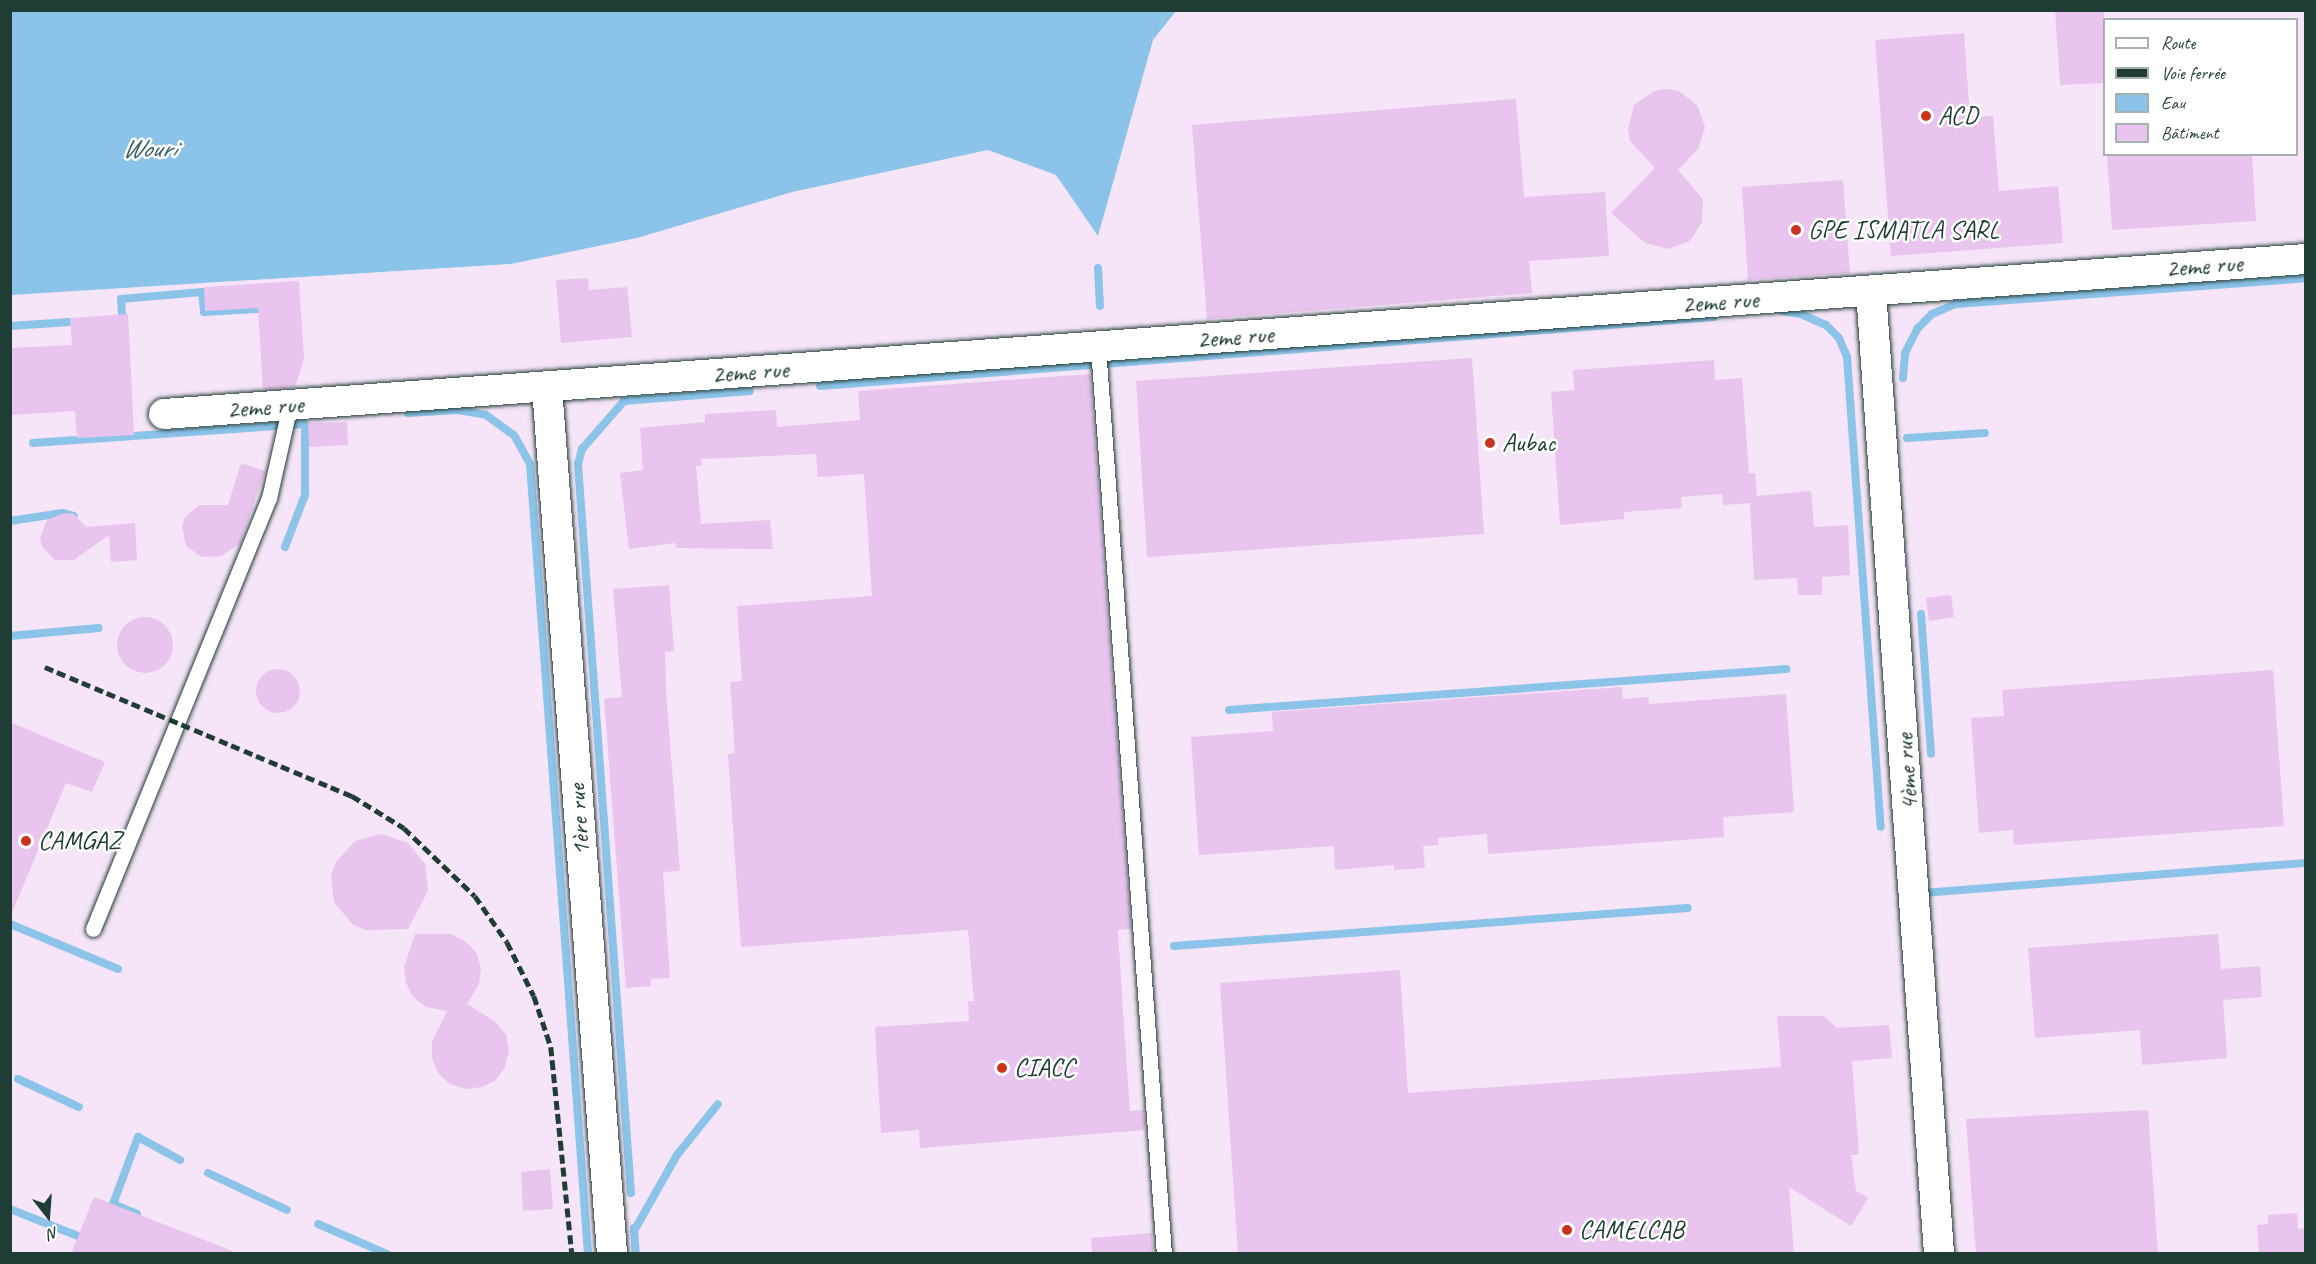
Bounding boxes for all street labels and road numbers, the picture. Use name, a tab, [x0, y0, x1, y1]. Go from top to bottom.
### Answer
street label: 2eme rue	[2165, 248, 2243, 284]
street label: 2eme rue	[1681, 284, 1759, 320]
street label: 2eme rue	[1196, 319, 1274, 355]
street label: 2eme rue	[711, 354, 789, 390]
street label: 2eme rue	[226, 389, 304, 425]
street label: 4ème rue	[1889, 733, 1925, 811]
street label: 1ère rue	[561, 783, 597, 857]

